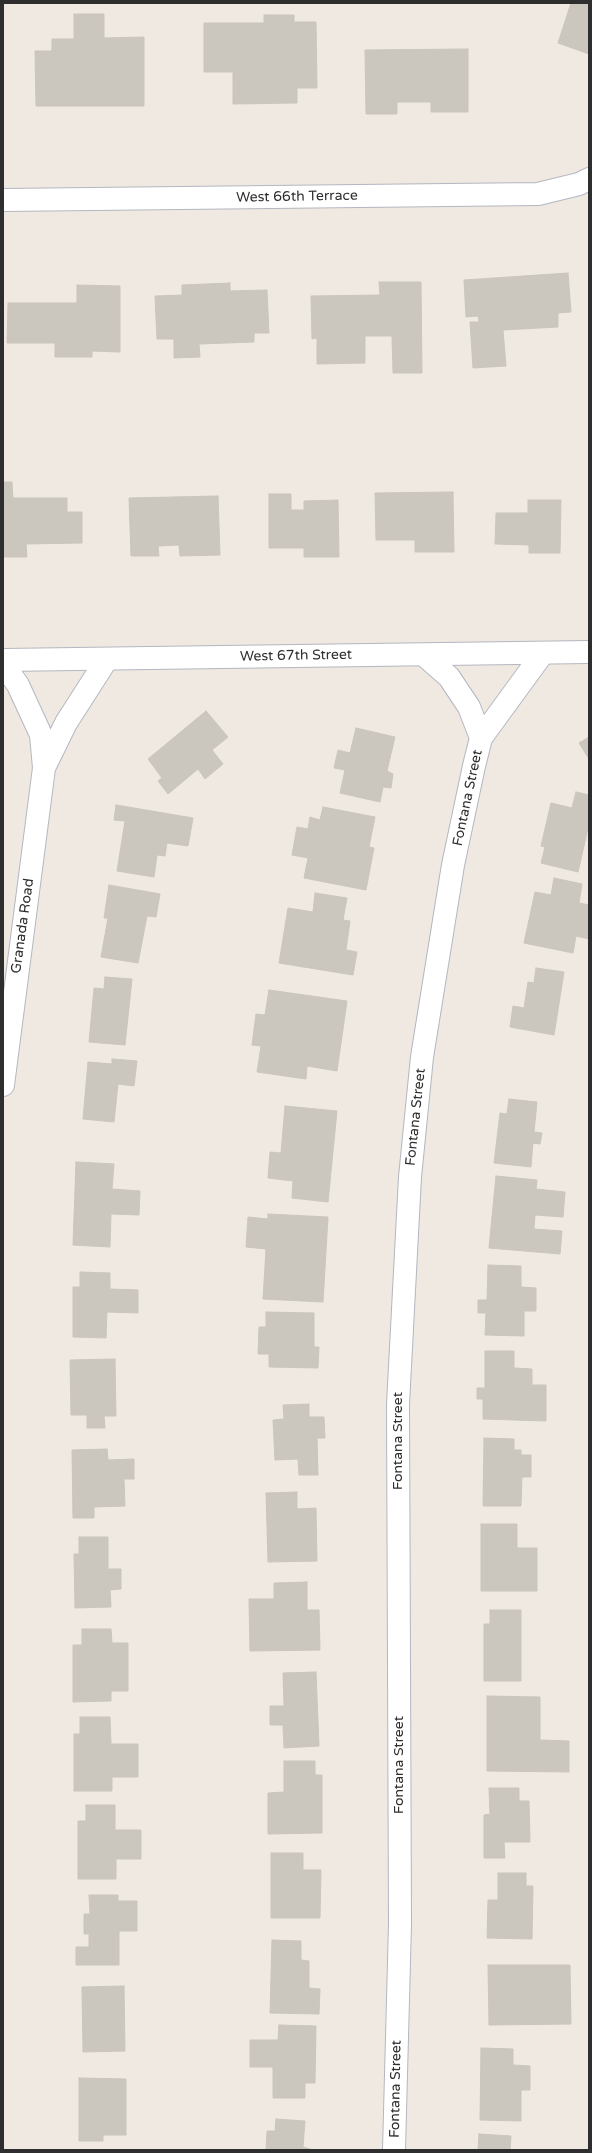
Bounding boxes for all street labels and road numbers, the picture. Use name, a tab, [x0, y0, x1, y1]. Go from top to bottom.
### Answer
street label: West 66th Terrace	[236, 188, 358, 206]
street label: West 67th Street	[240, 647, 352, 665]
street label: Fontana Street	[450, 748, 486, 848]
street label: Granada Road	[8, 877, 38, 975]
street label: Fontana Street	[403, 1067, 429, 1167]
street label: Fontana Street	[390, 1392, 406, 1490]
street label: Fontana Street	[391, 1716, 407, 1814]
street label: Fontana Street	[387, 2040, 405, 2138]

